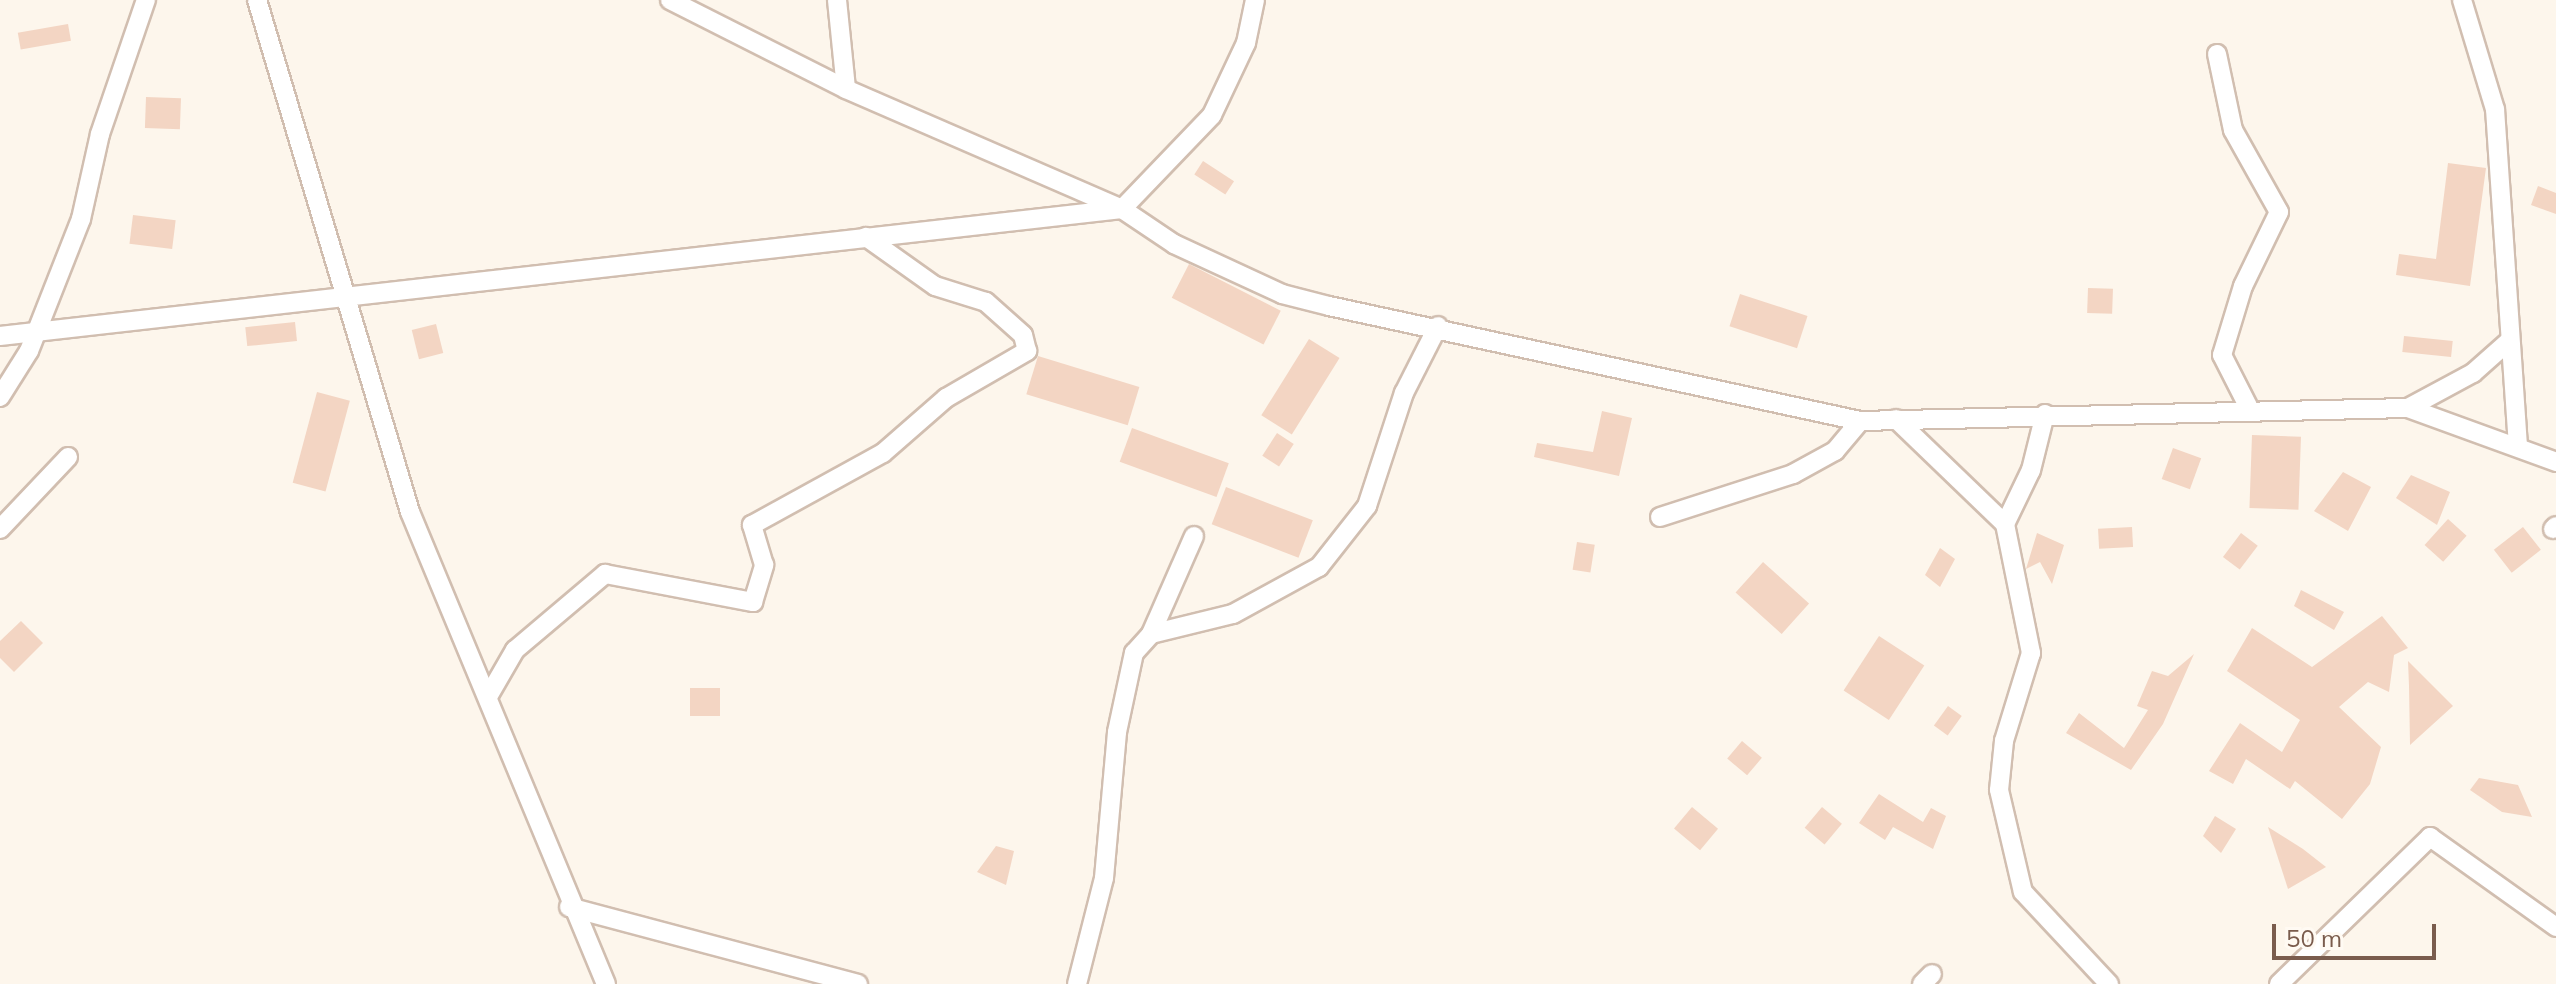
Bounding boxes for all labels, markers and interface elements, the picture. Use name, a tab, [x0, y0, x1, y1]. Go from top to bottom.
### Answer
scale bar	[2276, 908, 2440, 958]
text: 50 m	[2286, 923, 2342, 953]

